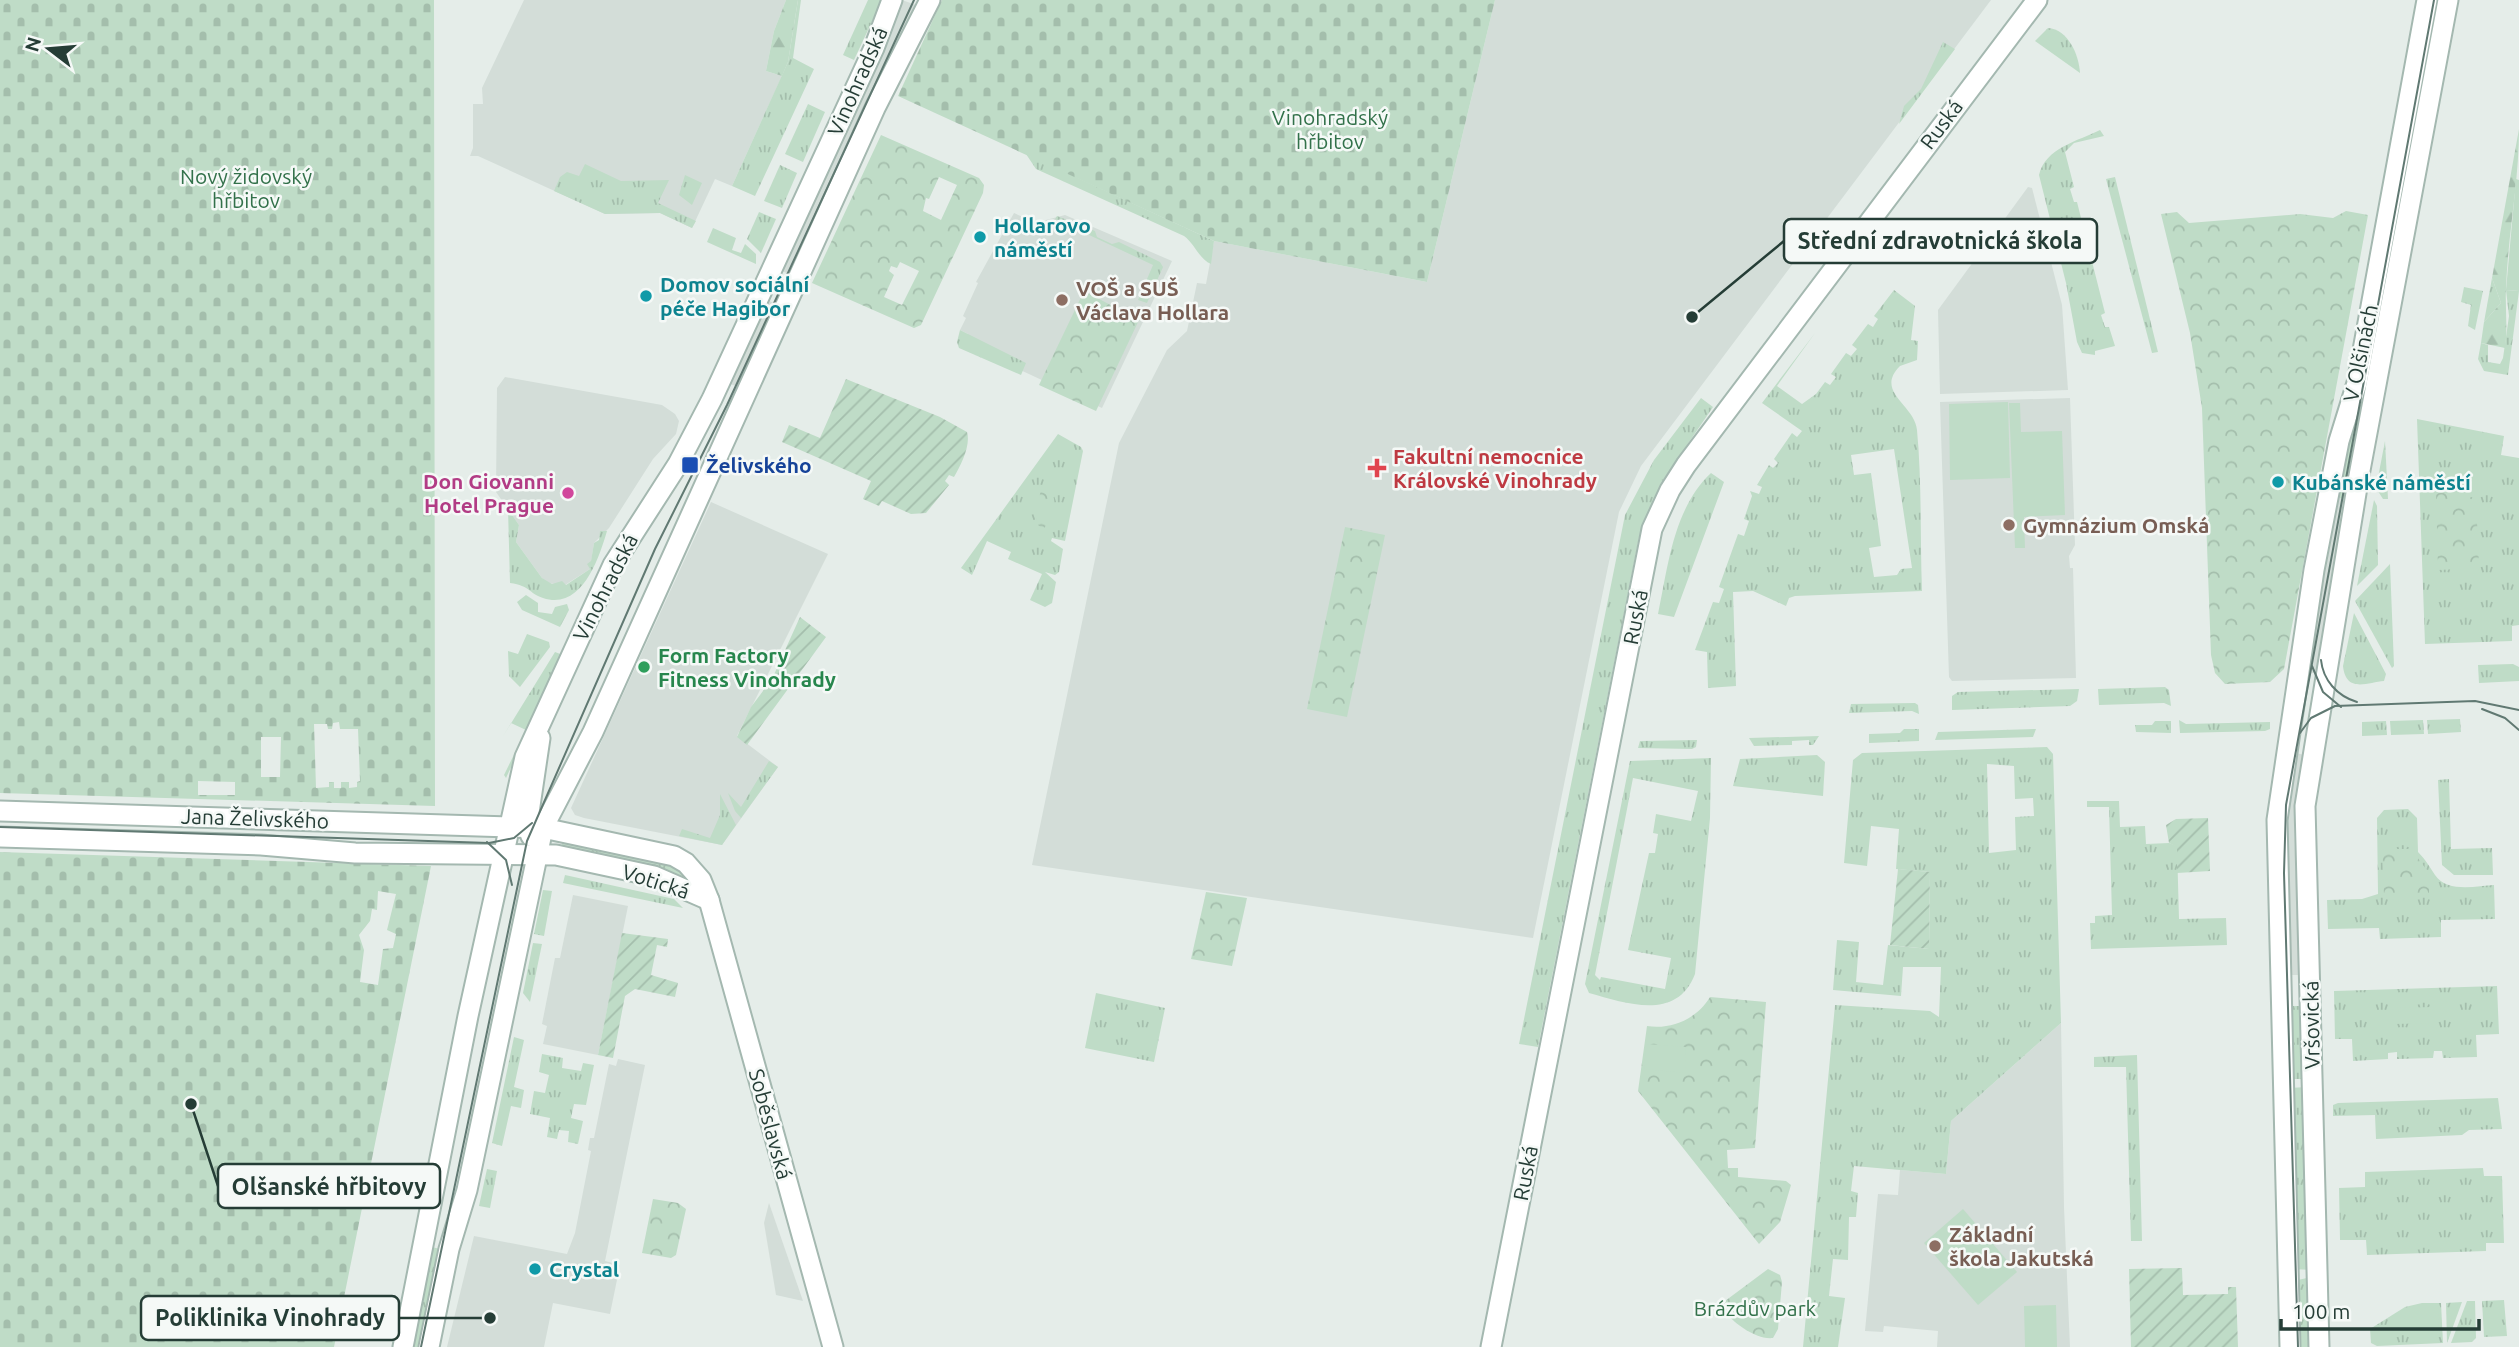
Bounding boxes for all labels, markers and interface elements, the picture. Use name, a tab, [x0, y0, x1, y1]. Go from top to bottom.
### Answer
north arrow	[14, 14, 84, 84]
street label: Vinohradská	[822, 23, 892, 139]
text: N	[20, 34, 45, 54]
street label: Ruská	[1915, 95, 1967, 153]
park label: Vinohradský hřbitov	[1272, 105, 1388, 153]
park label: Nový židovský hřbitov	[180, 164, 312, 212]
place label: Hollarovo náměstí	[994, 213, 1091, 261]
callout: Střední zdravotnická škola	[1784, 219, 2097, 263]
text: Střední zdravotnická škola	[1797, 228, 2083, 253]
marker: Hollarovo náměstí	[972, 229, 988, 245]
place label: Domov sociální péče Hagibor	[660, 272, 809, 320]
place label: VOŠ a SUŠ Václava Hollara	[1076, 276, 1229, 324]
marker: Domov sociální péče Hagibor	[638, 288, 654, 304]
marker: VOŠ a SUŠ Václava Hollara	[1054, 292, 1070, 308]
street label: V Olšinách	[2338, 302, 2382, 404]
place label: Fakultní nemocnice Královské Vinohrady	[1393, 444, 1597, 492]
place label: Želivského	[706, 453, 812, 477]
marker: Želivského	[680, 455, 700, 475]
marker: Fakultní nemocnice Královské Vinohrady	[1367, 458, 1387, 478]
place label: Don Giovanni Hotel Prague	[423, 469, 554, 517]
place label: Kubánské náměstí	[2292, 470, 2471, 494]
marker: Kubánské náměstí	[2270, 474, 2286, 490]
marker: Don Giovanni Hotel Prague	[560, 485, 576, 501]
place label: Gymnázium Omská	[2023, 513, 2209, 537]
marker: Gymnázium Omská	[2001, 517, 2017, 533]
street label: Vinohradská	[568, 529, 642, 645]
street label: Ruská	[1618, 587, 1652, 647]
place label: Form Factory Fitness Vinohrady	[658, 643, 836, 691]
marker: Form Factory Fitness Vinohrady	[636, 659, 652, 675]
street label: Jana Želivského	[181, 803, 329, 833]
street label: Votická	[619, 859, 693, 903]
street label: Vršovická	[2298, 980, 2324, 1070]
street label: Soběslavská	[745, 1066, 797, 1182]
street label: Ruská	[1508, 1143, 1542, 1203]
callout: Olšanské hřbitovy	[218, 1164, 440, 1208]
text: Olšanské hřbitovy	[232, 1174, 426, 1199]
place label: Základní škola Jakutská	[1949, 1222, 2094, 1270]
marker: Základní škola Jakutská	[1927, 1238, 1943, 1254]
place label: Crystal	[549, 1257, 619, 1281]
marker: Crystal	[527, 1261, 543, 1277]
scale bar	[2281, 1288, 2479, 1332]
callout: Poliklinika Vinohrady	[141, 1296, 399, 1340]
park label: Brázdův park	[1694, 1296, 1817, 1320]
text: 100 m	[2292, 1299, 2350, 1323]
text: Poliklinika Vinohrady	[155, 1305, 385, 1330]

